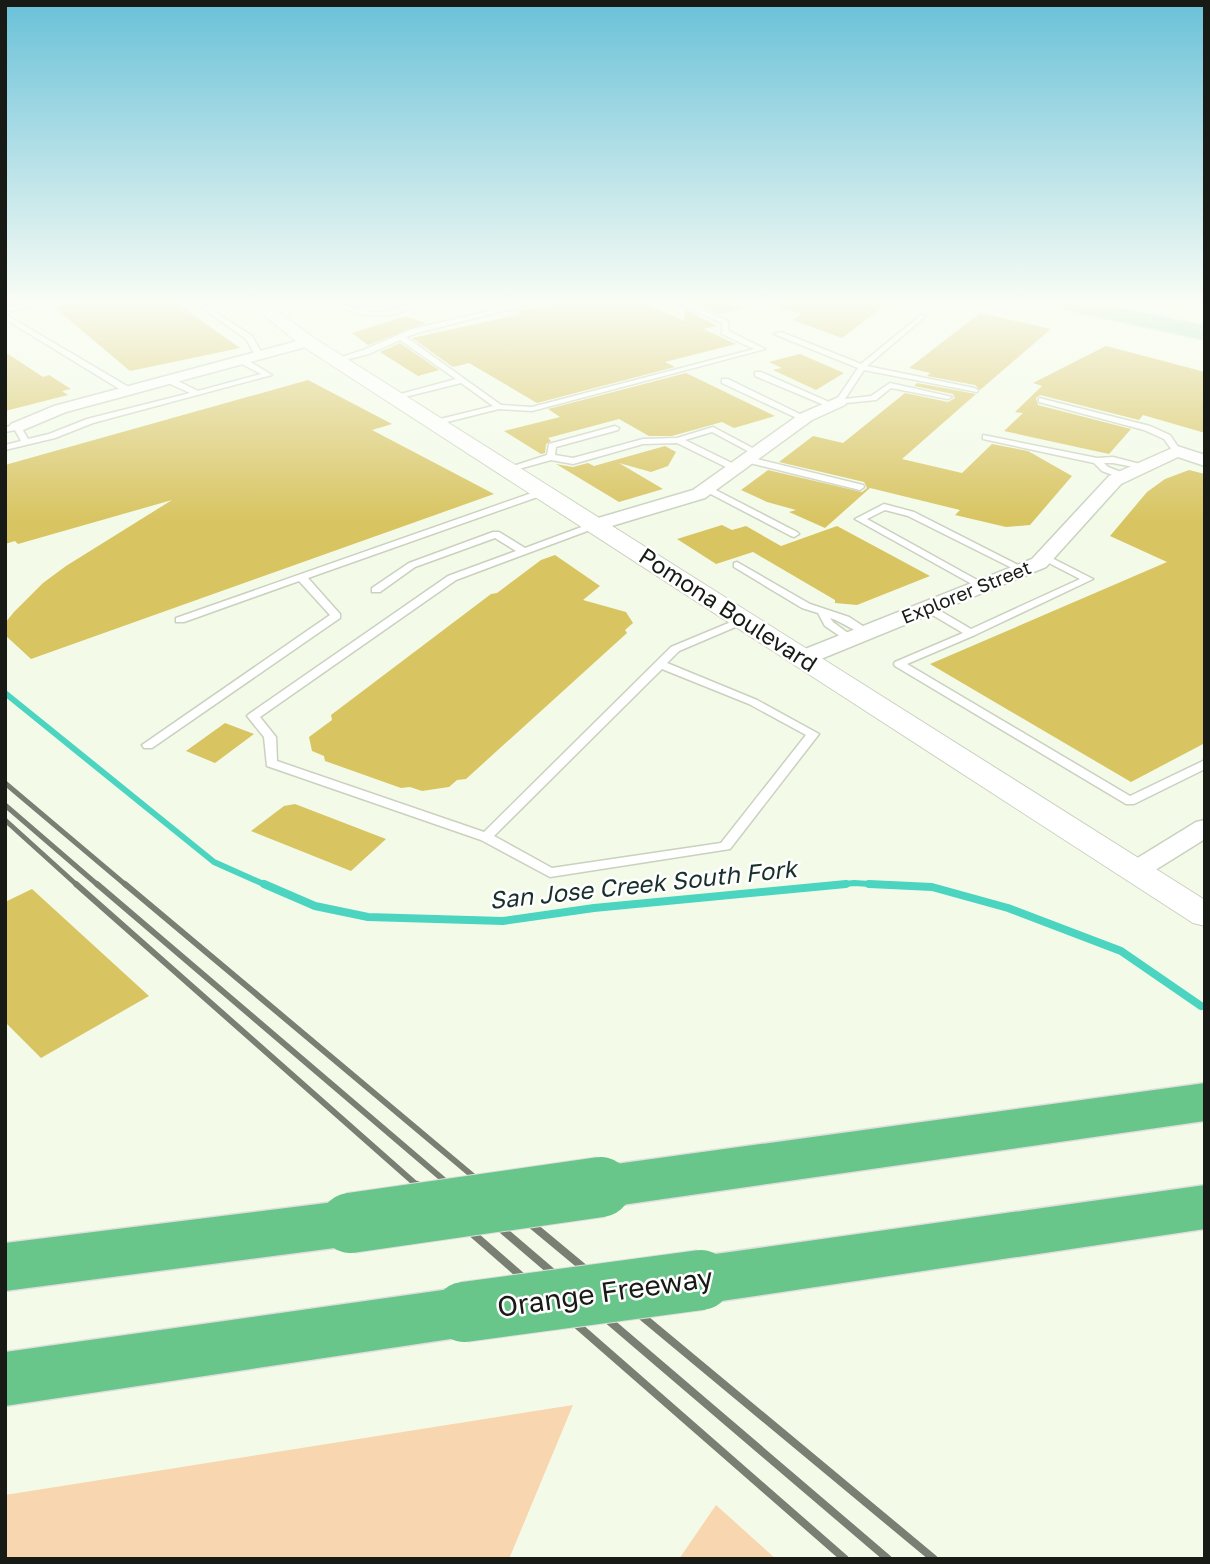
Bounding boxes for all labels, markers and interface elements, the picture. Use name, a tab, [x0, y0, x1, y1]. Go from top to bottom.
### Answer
street label: Pomona Boulevard	[634, 541, 823, 677]
street label: Explorer Street	[898, 555, 1034, 628]
water label: San Jose Creek South Fork	[488, 853, 800, 914]
street label: Orange Freeway	[495, 1260, 715, 1323]

